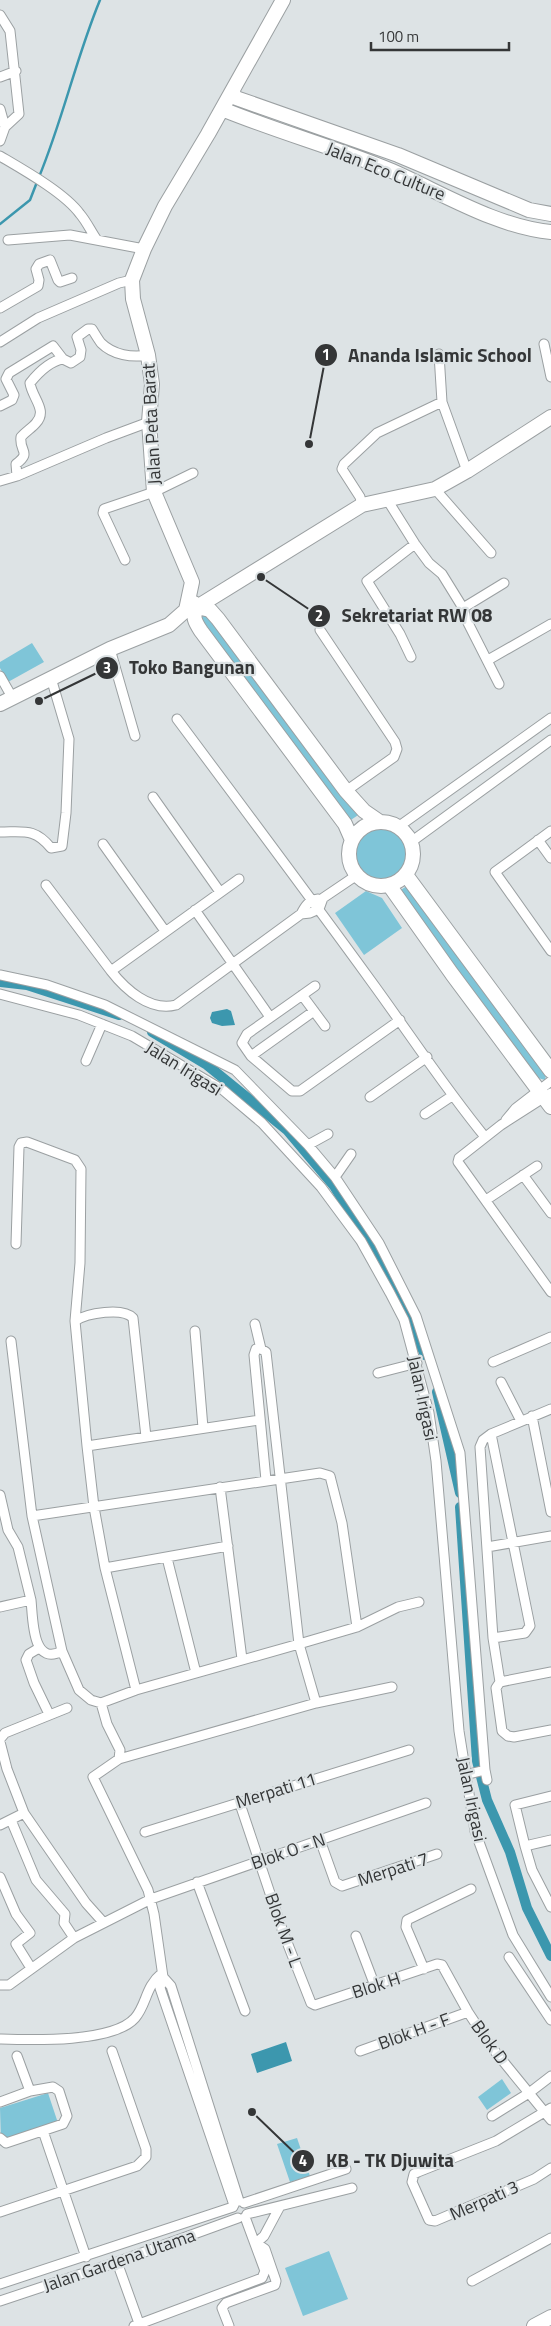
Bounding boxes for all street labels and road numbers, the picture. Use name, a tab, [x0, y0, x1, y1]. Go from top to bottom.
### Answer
street label: Jalan Eco Culture	[322, 135, 450, 207]
street label: Jalan Peta Barat	[134, 362, 168, 485]
street label: Jalan Irigasi	[140, 1034, 228, 1102]
street label: Jalan Irigasi	[401, 1353, 445, 1443]
street label: Jalan Irigasi	[450, 1754, 494, 1844]
street label: Merpati 11	[232, 1765, 320, 1815]
street label: Blok O - N	[247, 1826, 329, 1876]
street label: Merpati 7	[354, 1845, 432, 1893]
street label: Blok M - L	[258, 1889, 310, 1971]
street label: Blok H	[348, 1965, 404, 2005]
street label: Blok H - F	[374, 2006, 454, 2056]
street label: Blok D	[465, 2014, 515, 2070]
street label: Merpati 3	[445, 2173, 523, 2227]
street label: Jalan Gardena Utama	[39, 2221, 199, 2299]

